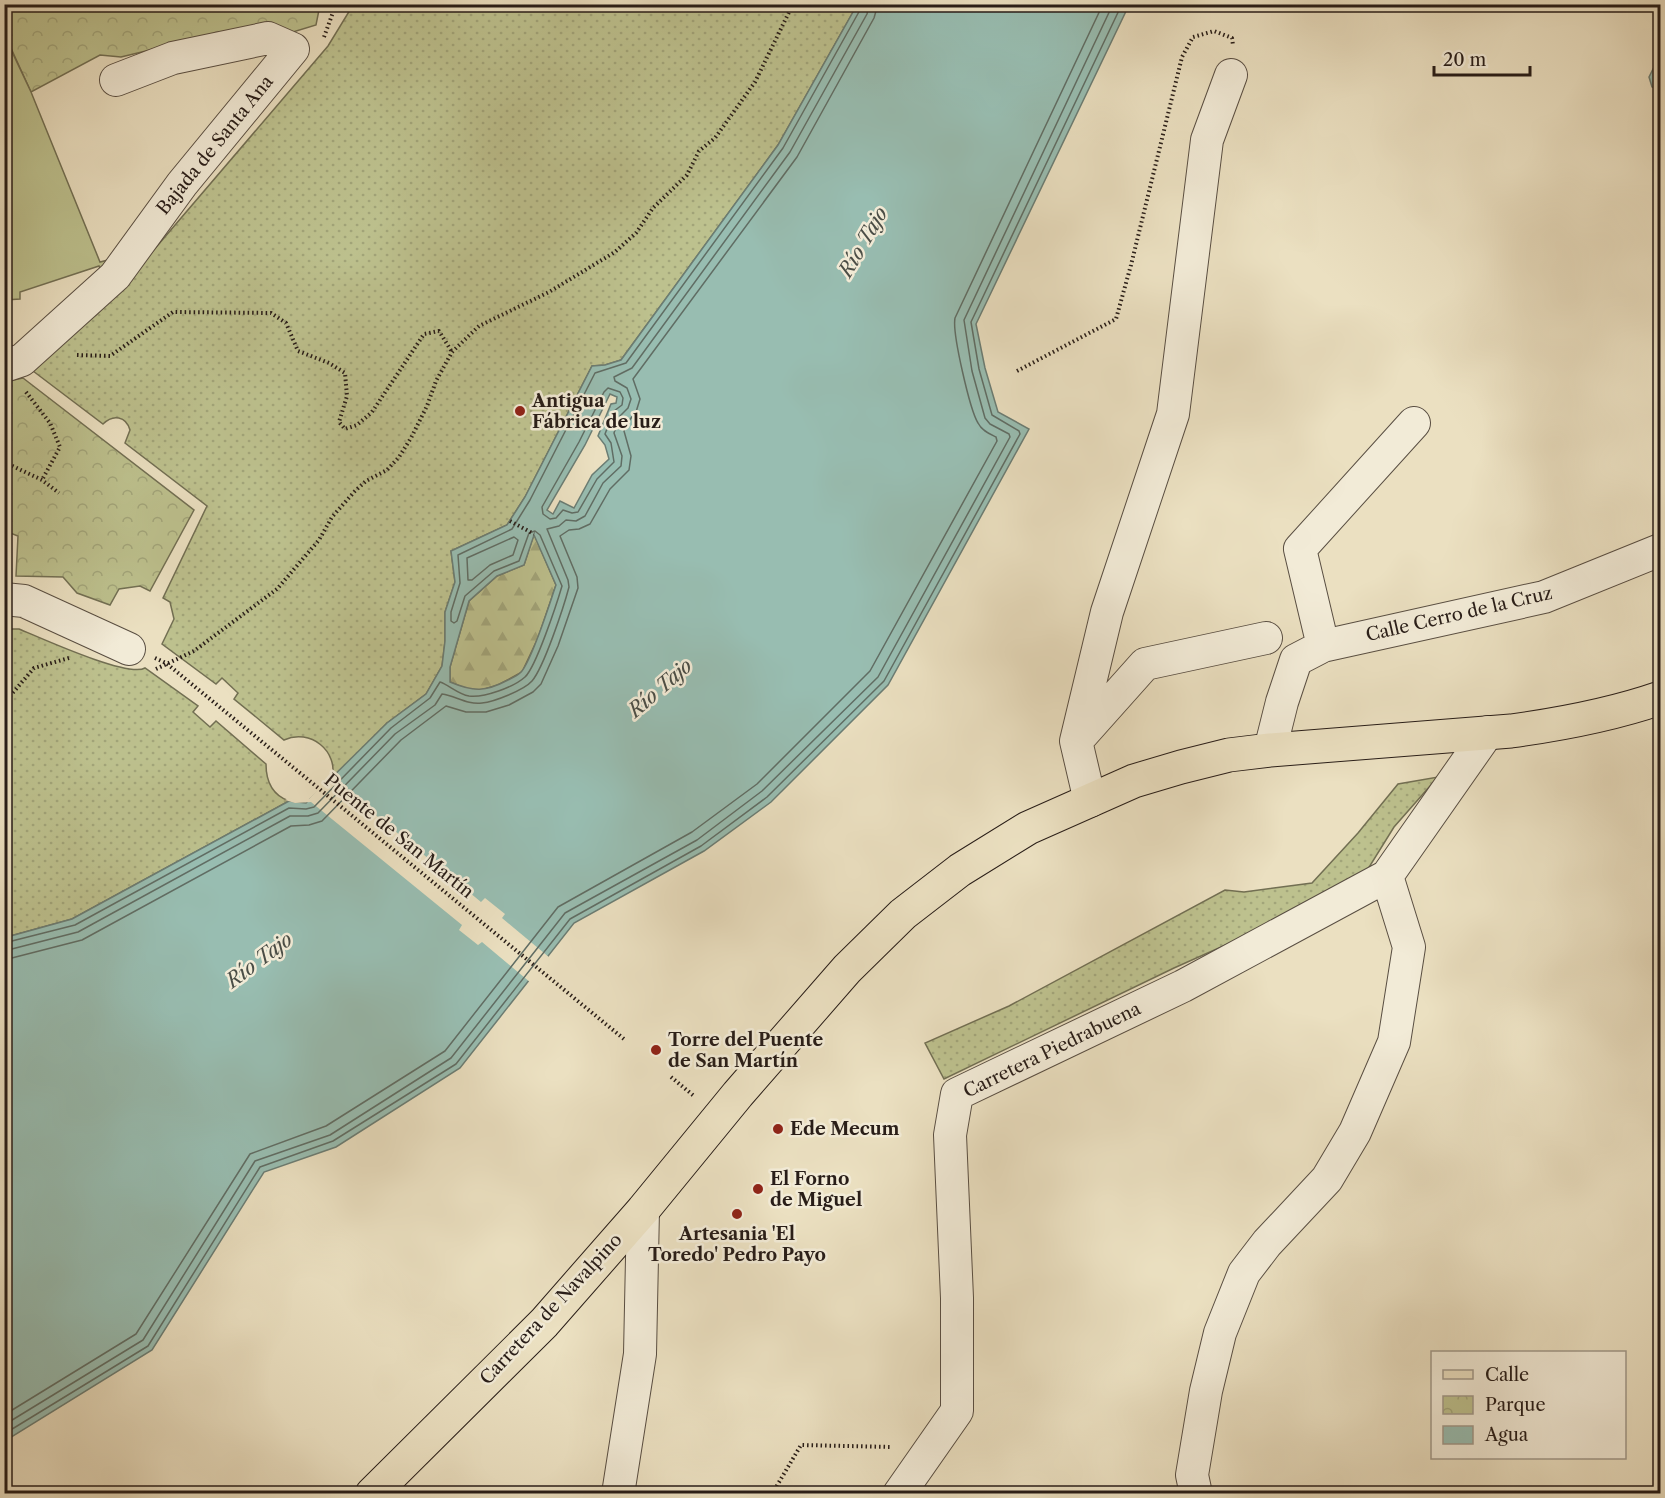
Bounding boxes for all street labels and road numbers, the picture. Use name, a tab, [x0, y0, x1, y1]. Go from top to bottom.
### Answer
street label: Bajada de Santa Ana	[152, 71, 278, 219]
street label: Calle Cerro de la Cruz	[1364, 582, 1554, 646]
street label: Puente de San Martín	[320, 769, 478, 903]
street label: Carretera Piedrabuena	[960, 997, 1145, 1103]
street label: Carretera de Navalpino	[475, 1229, 627, 1389]

